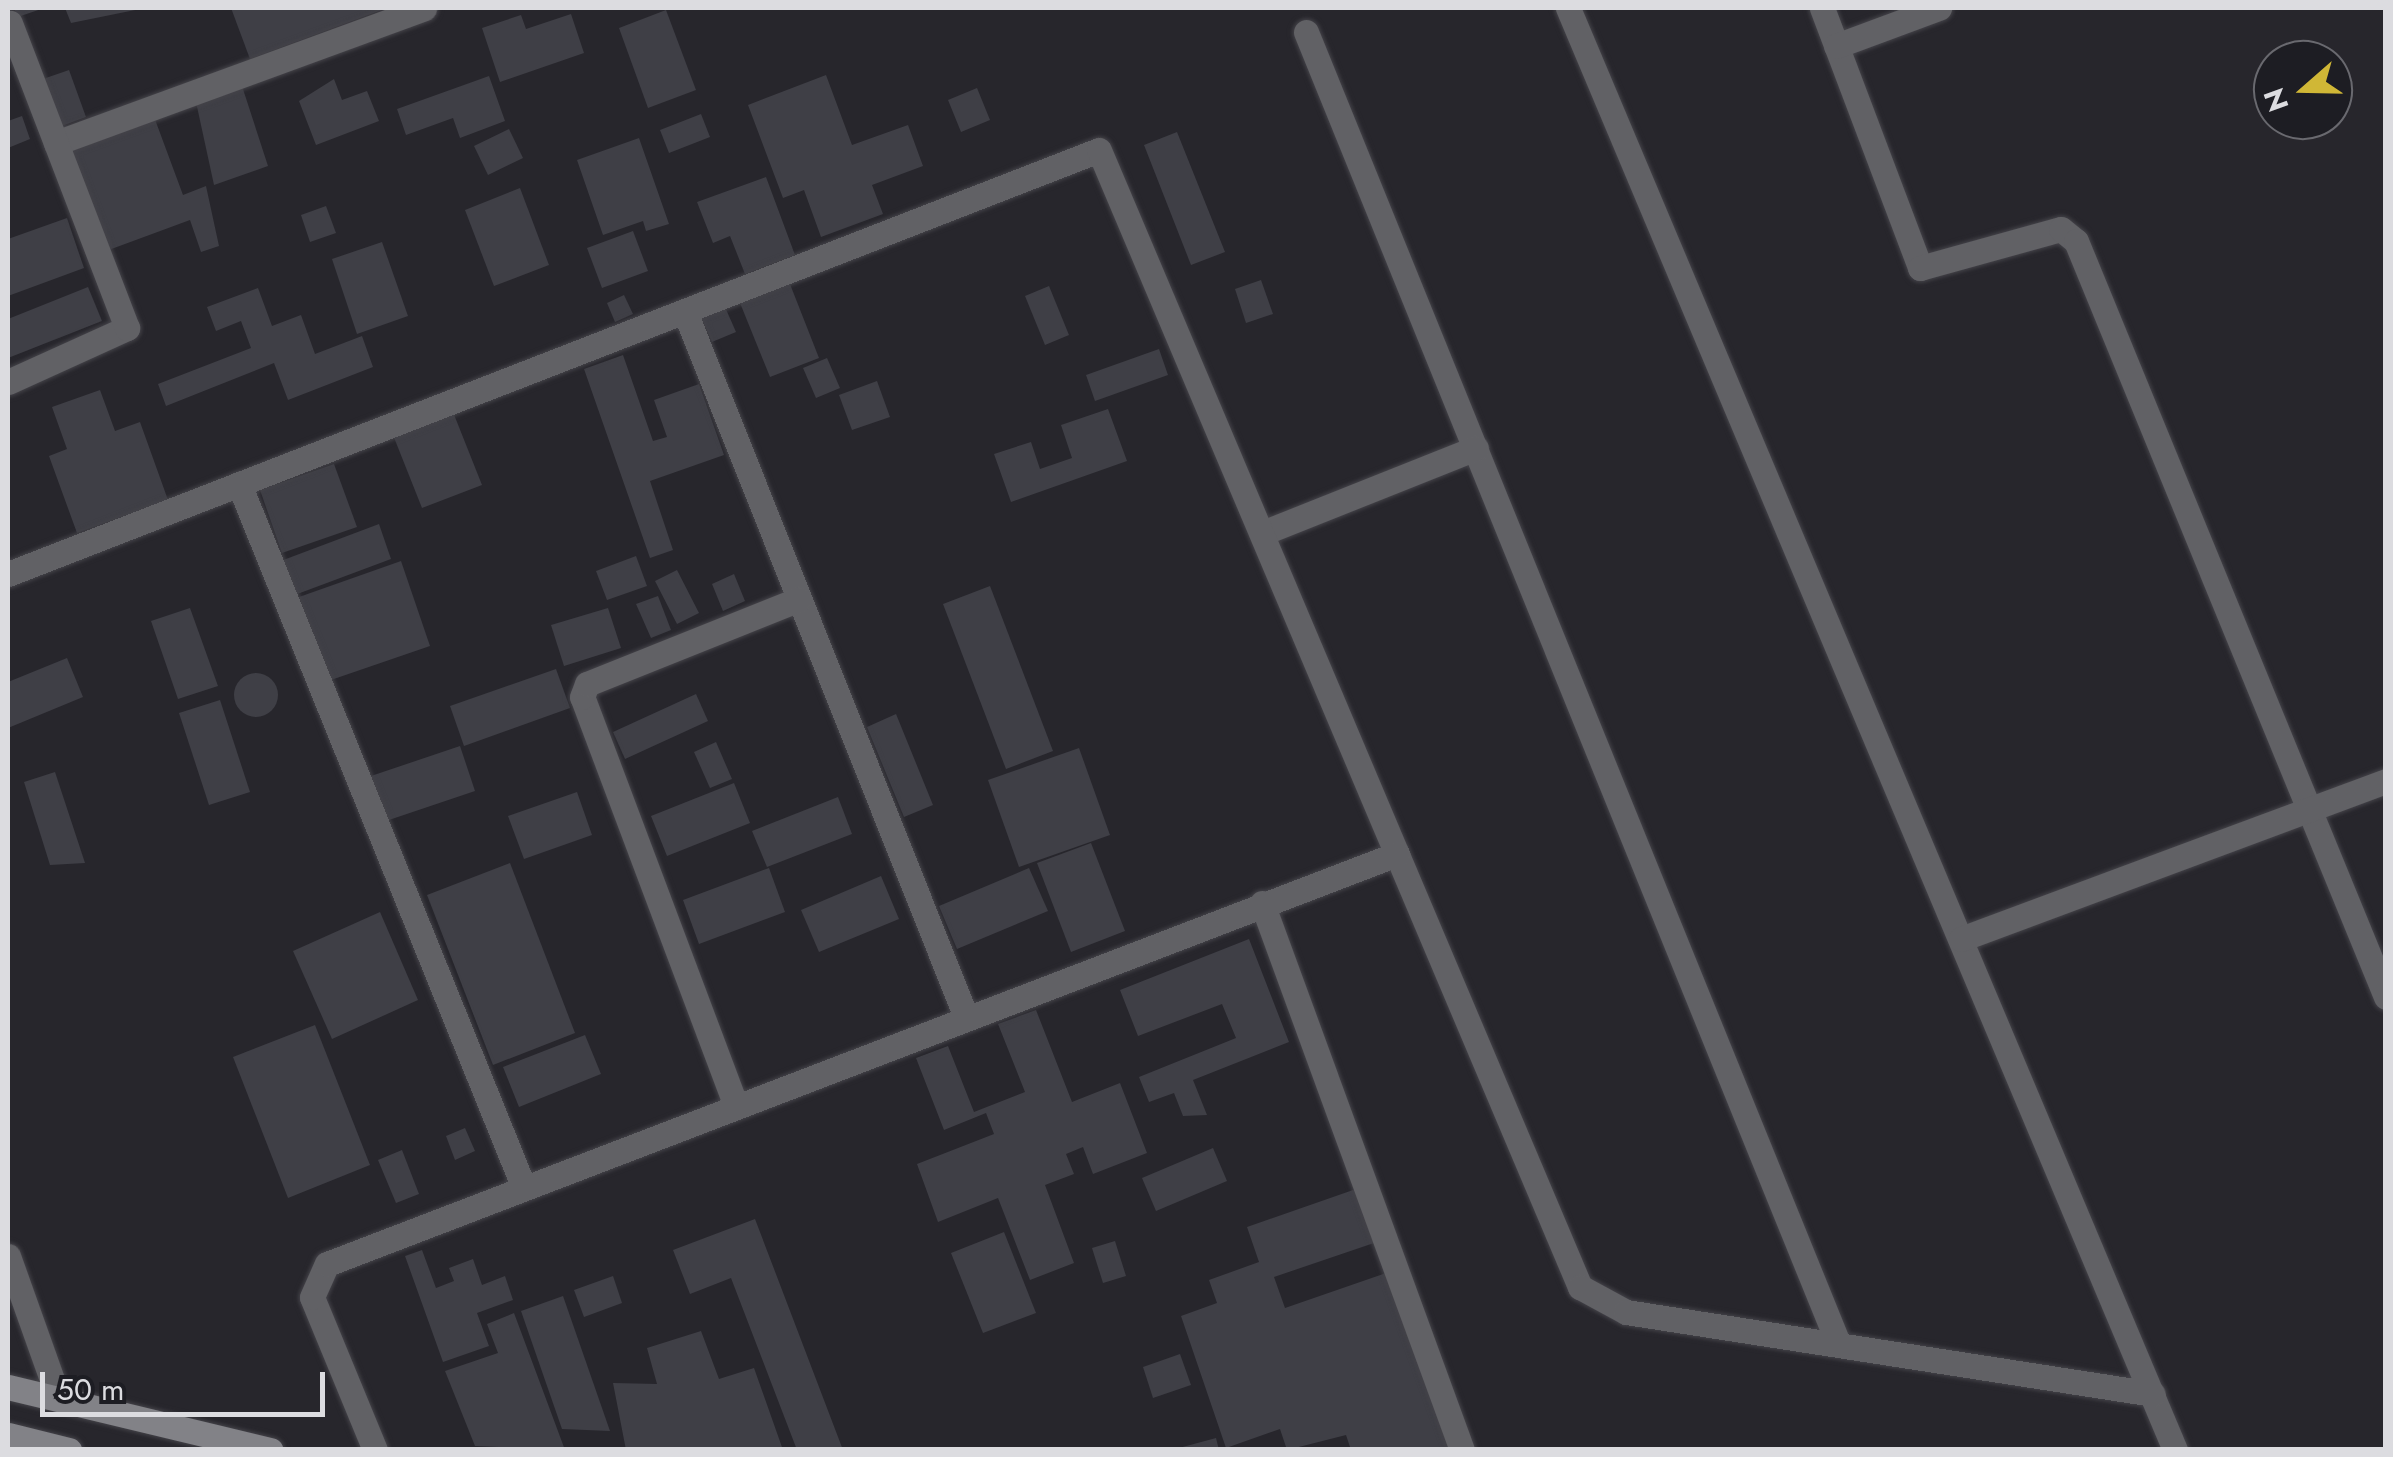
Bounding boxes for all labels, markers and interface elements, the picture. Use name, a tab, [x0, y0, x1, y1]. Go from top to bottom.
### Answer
north arrow	[2253, 40, 2353, 140]
text: N	[2253, 82, 2299, 117]
scale bar	[45, 1352, 330, 1414]
text: 50 m	[57, 1368, 124, 1411]

